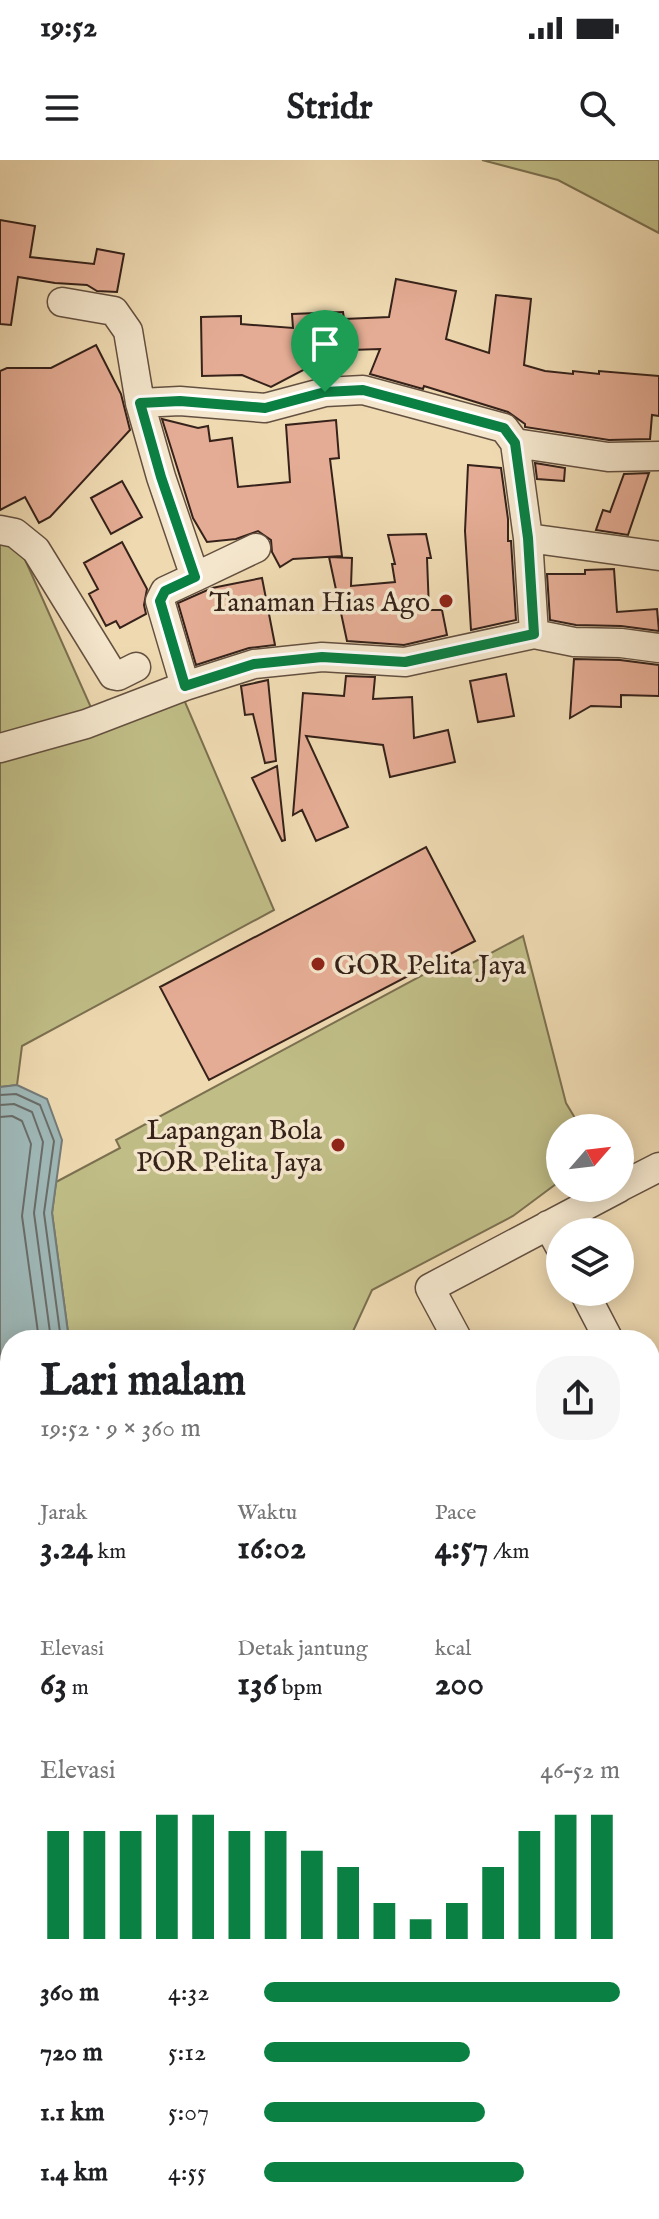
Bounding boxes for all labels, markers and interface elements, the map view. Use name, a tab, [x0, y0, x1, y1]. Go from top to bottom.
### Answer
text: 19:52	[40, 9, 97, 47]
text: Stridr	[287, 85, 372, 131]
icon: menu	[40, 86, 84, 130]
icon: search	[575, 86, 619, 130]
pin	[291, 310, 359, 392]
icon: arrive	[303, 322, 347, 366]
place label: Tanaman Hias Ago	[209, 586, 430, 621]
marker: Tanaman Hias Ago	[437, 592, 455, 610]
place label: GOR Pelita Jaya	[334, 949, 527, 984]
marker: GOR Pelita Jaya	[309, 955, 327, 973]
place label: Lapangan Bola POR Pelita Jaya	[136, 1114, 323, 1181]
north arrow	[546, 1114, 634, 1202]
map controls	[546, 1114, 634, 1306]
marker: Lapangan Bola POR Pelita Jaya	[329, 1136, 347, 1154]
button: layers	[546, 1218, 634, 1306]
text: Lari malam	[40, 1354, 246, 1410]
button: share	[536, 1356, 620, 1440]
text: 19:52 · 9 × 360 m	[40, 1412, 201, 1445]
text: Jarak	[40, 1499, 87, 1527]
text: Waktu	[237, 1499, 297, 1527]
text: Pace	[435, 1499, 476, 1527]
text: 3.24	[40, 1527, 93, 1570]
text: 16:02	[237, 1527, 306, 1570]
text: 4:57	[435, 1527, 489, 1570]
text: km	[93, 1538, 126, 1566]
text: /km	[489, 1538, 530, 1566]
text: Elevasi	[40, 1635, 104, 1663]
text: Detak jantung	[237, 1635, 368, 1663]
text: kcal	[435, 1635, 471, 1663]
text: 63	[40, 1663, 67, 1706]
text: 136	[237, 1663, 277, 1706]
text: 200	[435, 1663, 484, 1706]
text: m	[67, 1674, 89, 1702]
text: bpm	[277, 1674, 322, 1702]
text: Elevasi	[40, 1754, 116, 1787]
text: 46–52 m	[540, 1754, 620, 1787]
text: 360 m	[40, 1976, 99, 2009]
text: 4:32	[168, 1976, 210, 2009]
text: 720 m	[40, 2036, 103, 2069]
text: 5:12	[168, 2036, 206, 2069]
text: 1.1 km	[40, 2096, 105, 2129]
text: 5:07	[168, 2096, 209, 2129]
text: 1.4 km	[40, 2156, 108, 2189]
text: 4:55	[168, 2156, 206, 2189]

